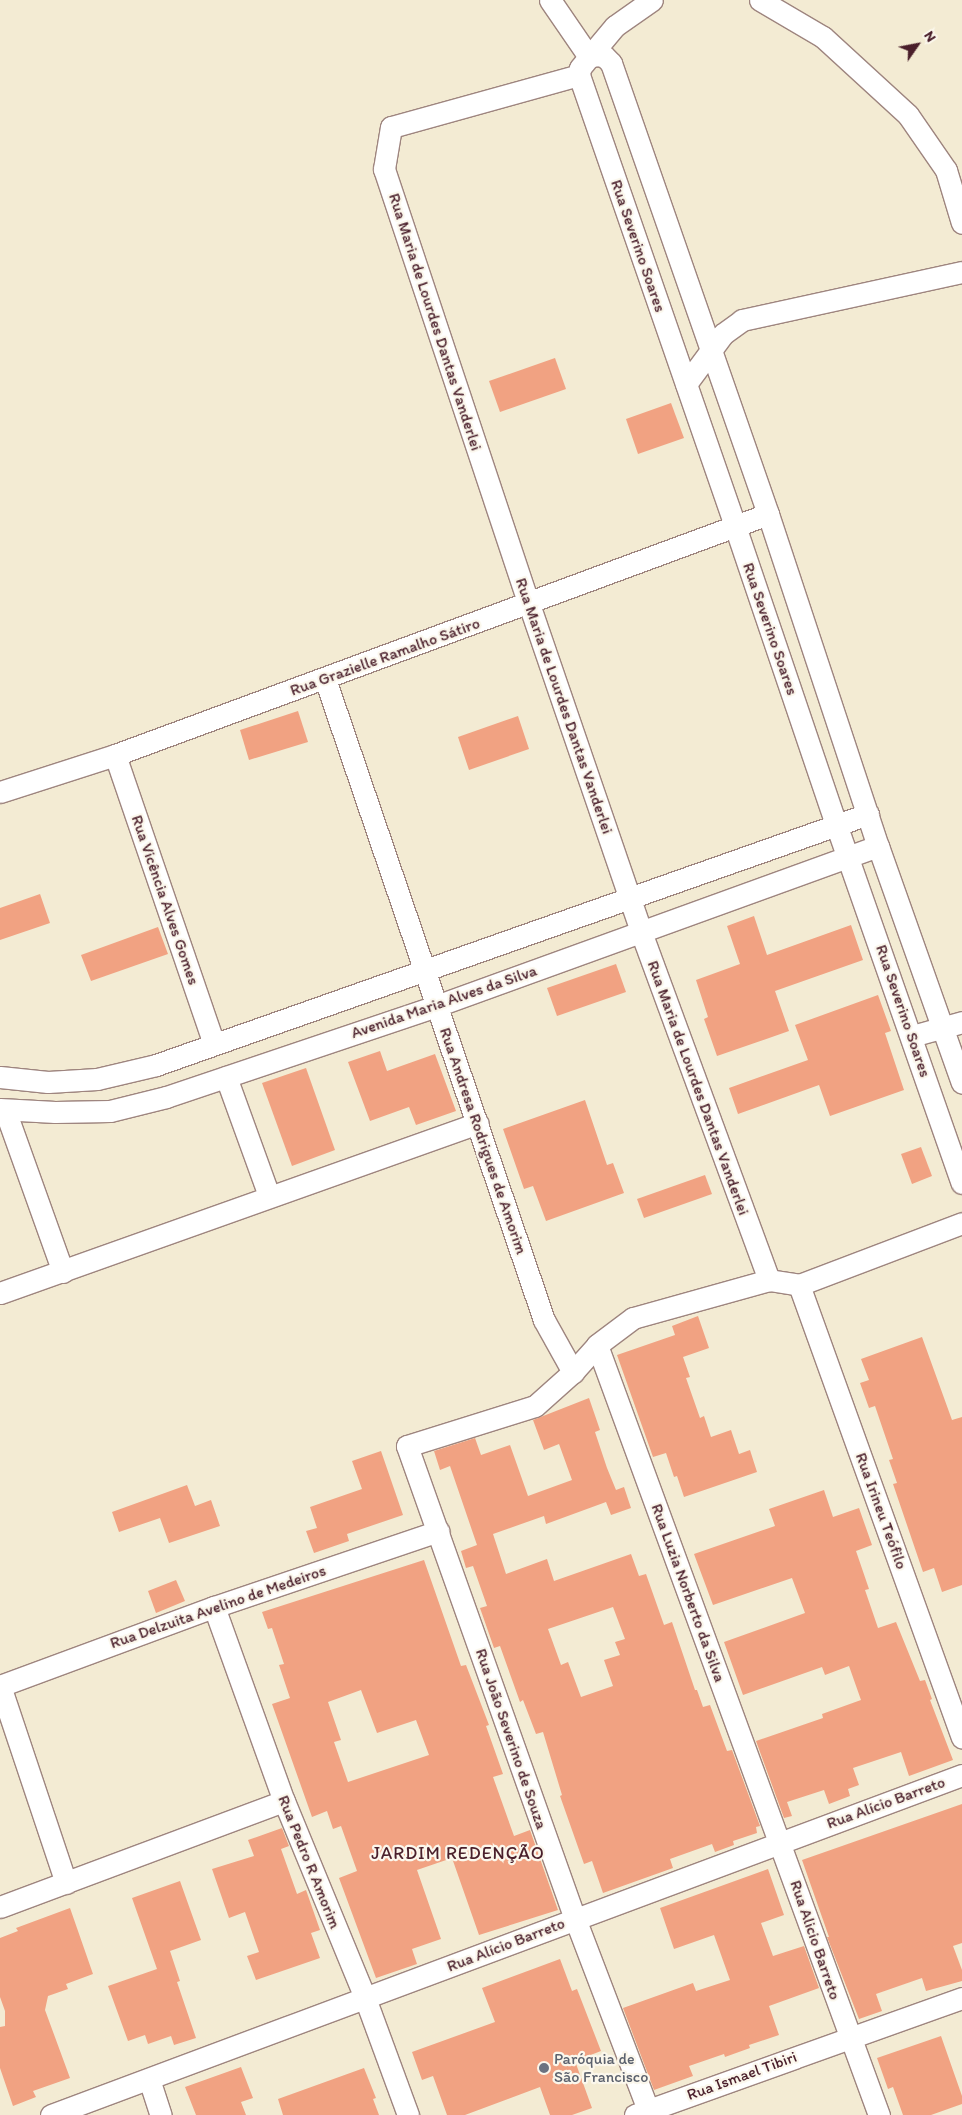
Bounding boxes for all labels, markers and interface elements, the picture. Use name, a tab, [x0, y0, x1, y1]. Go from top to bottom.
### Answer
north arrow	[892, 20, 942, 70]
text: N	[920, 28, 940, 45]
street label: Rua Severino Soares	[606, 177, 670, 315]
street label: Rua Maria de Lourdes Dantas Vanderlei	[384, 191, 486, 453]
street label: Rua Severino Soares	[738, 560, 802, 698]
street label: Rua Maria de Lourdes Dantas Vanderlei	[511, 576, 617, 836]
street label: Rua Grazielle Ramalho Sátiro	[287, 614, 483, 700]
street label: Rua Vicência Alves Gomes	[127, 812, 203, 988]
street label: Rua Severino Soares	[871, 942, 935, 1080]
street label: Rua Maria de Lourdes Dantas Vanderlei	[643, 958, 753, 1218]
street label: Avenida Maria Alves da Silva	[348, 961, 540, 1043]
street label: Rua Andresa Rodrigues de Amorim	[435, 1025, 531, 1257]
street label: Rua Irineu Teófilo	[851, 1451, 911, 1571]
street label: Rua Luzia Norberto da Silva	[647, 1501, 729, 1685]
street label: Rua Delzuita Avelino de Medeiros	[107, 1561, 329, 1653]
street label: Rua João Severino de Souza	[471, 1646, 551, 1832]
street label: Rua Alício Barreto	[824, 1773, 948, 1833]
street label: Rua Pedro R Amorim	[274, 1793, 344, 1931]
district label: JARDIM REDENÇÃO	[370, 1842, 546, 1864]
street label: Rua Alicio Barreto	[786, 1878, 844, 2002]
street label: Rua Alício Barreto	[444, 1914, 568, 1976]
street label: Rua Ismael Tibiri	[684, 2047, 800, 2105]
place label: Paróquia de São Francisco	[554, 2049, 649, 2087]
marker: Paróquia de São Francisco	[538, 2062, 550, 2074]

